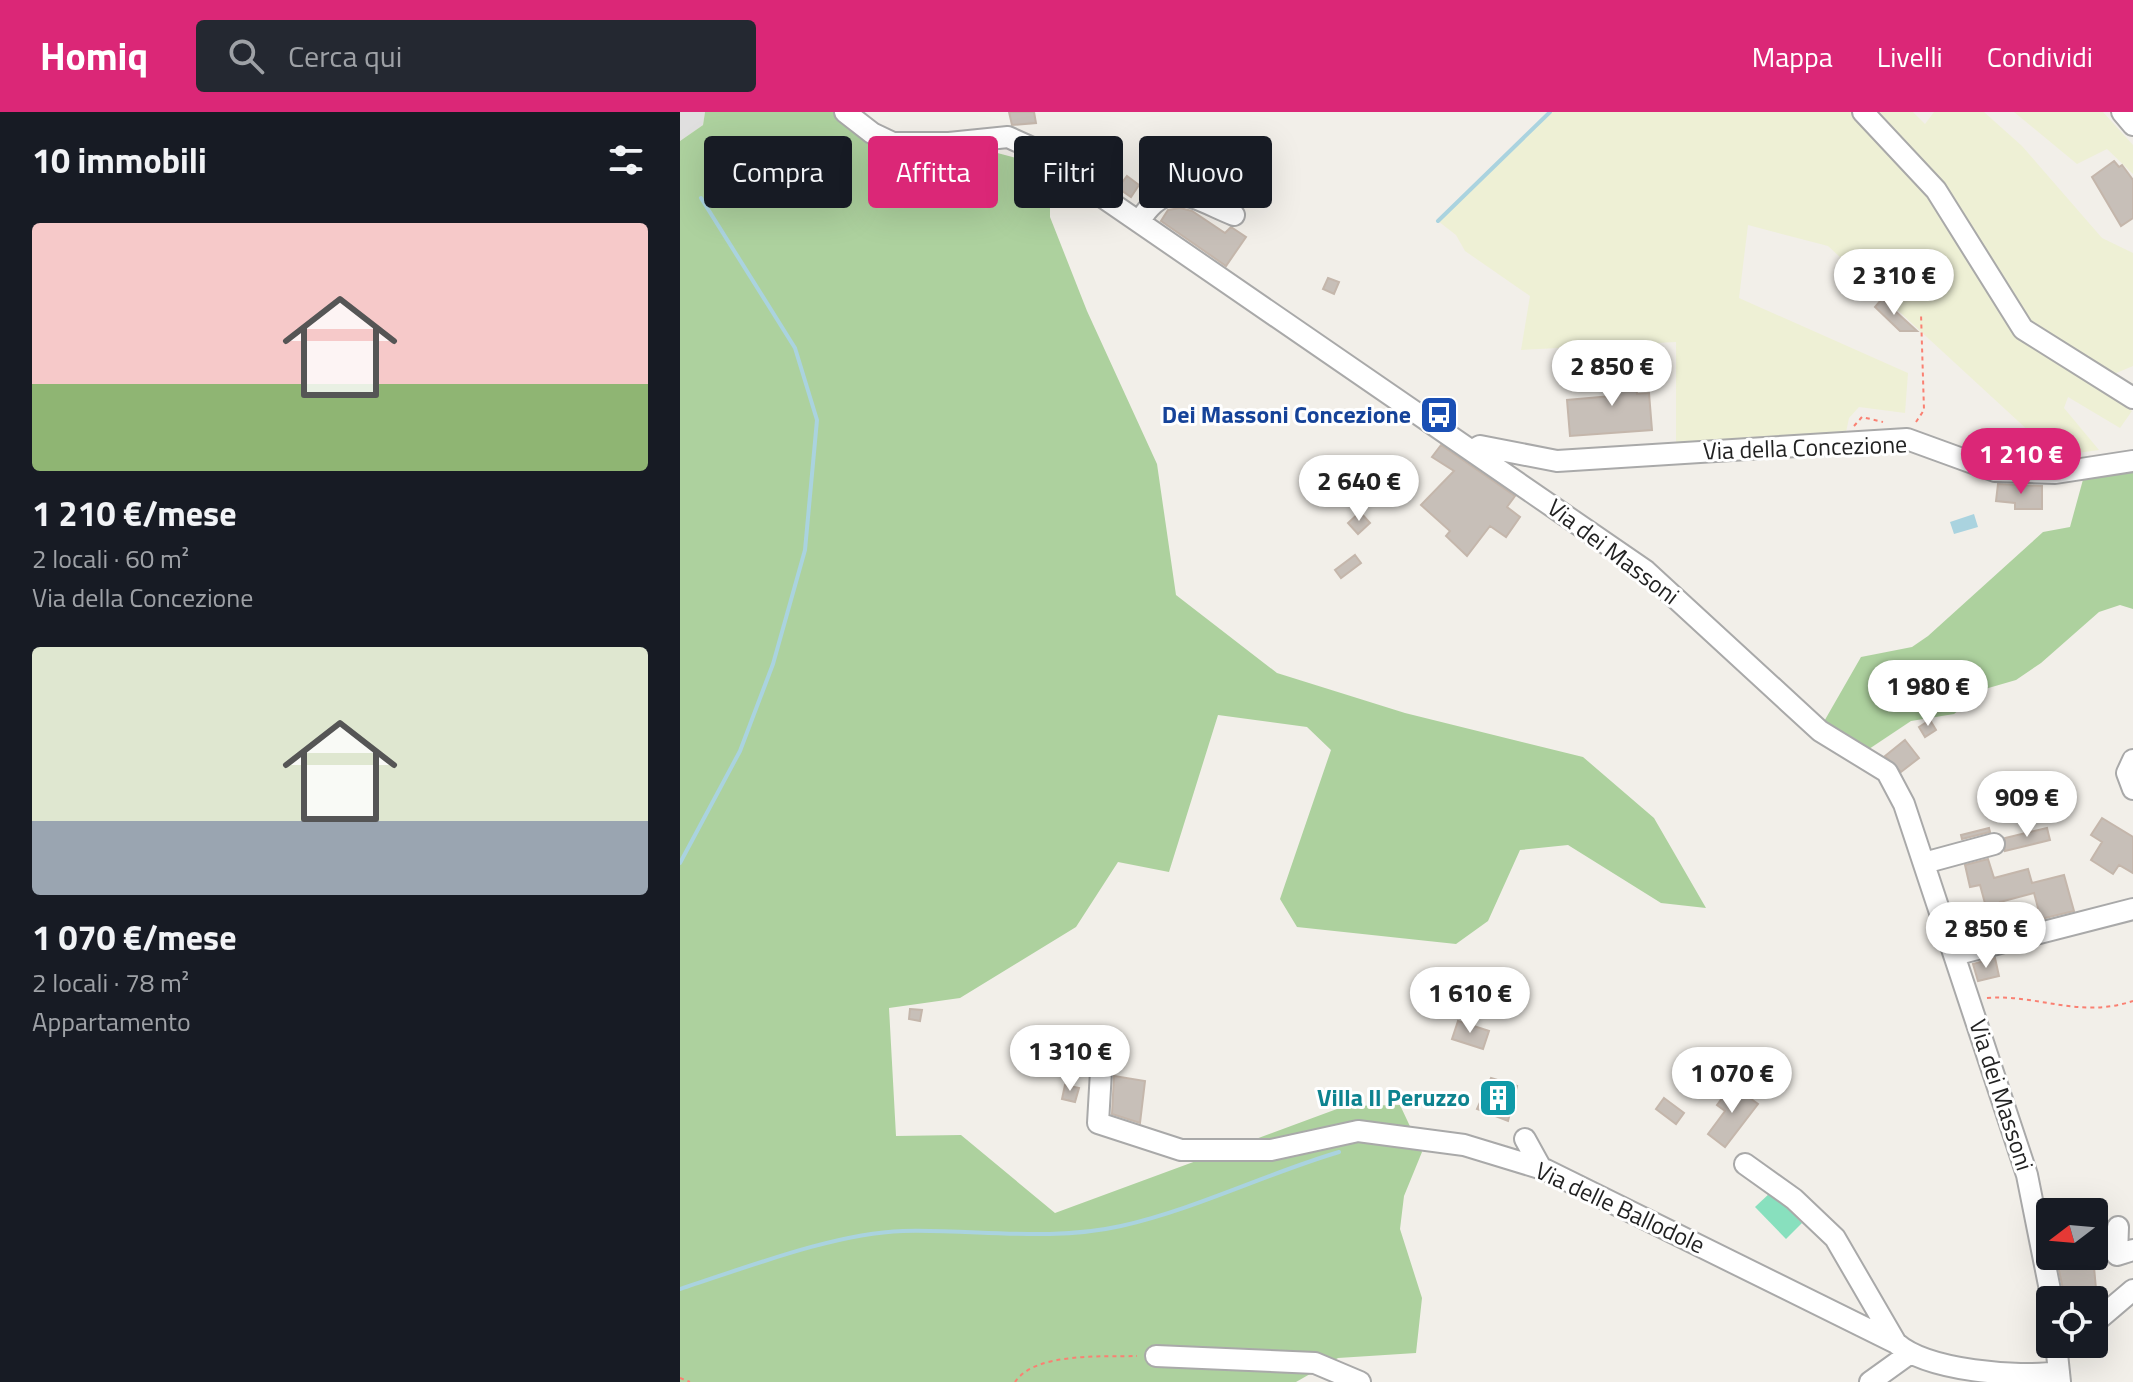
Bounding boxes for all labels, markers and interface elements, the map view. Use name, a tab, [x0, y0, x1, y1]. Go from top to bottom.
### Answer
search box	[196, 20, 756, 92]
text: Homiq	[40, 27, 148, 85]
text: Cerca qui	[288, 33, 402, 79]
icon: search	[224, 34, 268, 78]
text: Mappa	[1752, 35, 1833, 78]
text: Livelli	[1877, 35, 1943, 78]
text: Condividi	[1987, 35, 2093, 78]
text: 10 immobili	[32, 134, 207, 186]
chip: Compra	[704, 136, 852, 208]
chip: Affitta	[868, 136, 998, 208]
chip: Filtri	[1014, 136, 1123, 208]
chip: Nuovo	[1139, 136, 1272, 208]
icon: filters	[604, 138, 648, 182]
pin: 2 310 €	[1820, 249, 1968, 317]
text: 2 310 €	[1852, 255, 1936, 294]
icon: home	[268, 275, 412, 419]
pin: 2 850 €	[1538, 340, 1686, 408]
text: 2 850 €	[1570, 346, 1654, 385]
bus stop icon: Dei Massoni Concezione	[1418, 394, 1460, 436]
place label: Dei Massoni Concezione	[1162, 396, 1411, 432]
street label: Via della Concezione	[1702, 425, 1908, 469]
pin: 1 210 €	[1947, 428, 2095, 496]
text: 1 210 €	[1979, 434, 2063, 473]
pin: 2 640 €	[1285, 455, 1433, 523]
text: 2 640 €	[1317, 461, 1401, 500]
text: 1 210 €/mese	[32, 487, 237, 539]
street label: Via dei Massoni	[1540, 490, 1687, 613]
text: 2 locali · 60 m²	[32, 539, 189, 578]
text: Via della Concezione	[32, 578, 253, 617]
pin: 1 980 €	[1854, 660, 2002, 728]
text: 1 980 €	[1886, 666, 1970, 705]
icon: home	[268, 699, 412, 843]
pin: 909 €	[1971, 771, 2083, 839]
text: 909 €	[1995, 777, 2059, 816]
pin: 2 850 €	[1912, 902, 2060, 970]
text: 2 850 €	[1944, 908, 2028, 947]
text: 1 070 €/mese	[32, 911, 237, 963]
text: 2 locali · 78 m²	[32, 963, 189, 1002]
pin: 1 610 €	[1396, 967, 1544, 1035]
text: 1 610 €	[1428, 973, 1512, 1012]
text: Appartamento	[32, 1002, 191, 1041]
street label: Via dei Massoni	[1961, 1014, 2043, 1175]
pin: 1 310 €	[996, 1025, 1144, 1093]
text: 1 310 €	[1028, 1031, 1112, 1070]
pin: 1 070 €	[1658, 1047, 1806, 1115]
text: 1 070 €	[1690, 1053, 1774, 1092]
building icon: Villa Il Peruzzo	[1477, 1077, 1519, 1119]
place label: Villa Il Peruzzo	[1317, 1079, 1470, 1115]
street label: Via delle Ballodole	[1530, 1152, 1711, 1262]
north arrow	[2036, 1198, 2108, 1270]
map controls	[2036, 1198, 2108, 1358]
button: locate	[2036, 1286, 2108, 1358]

